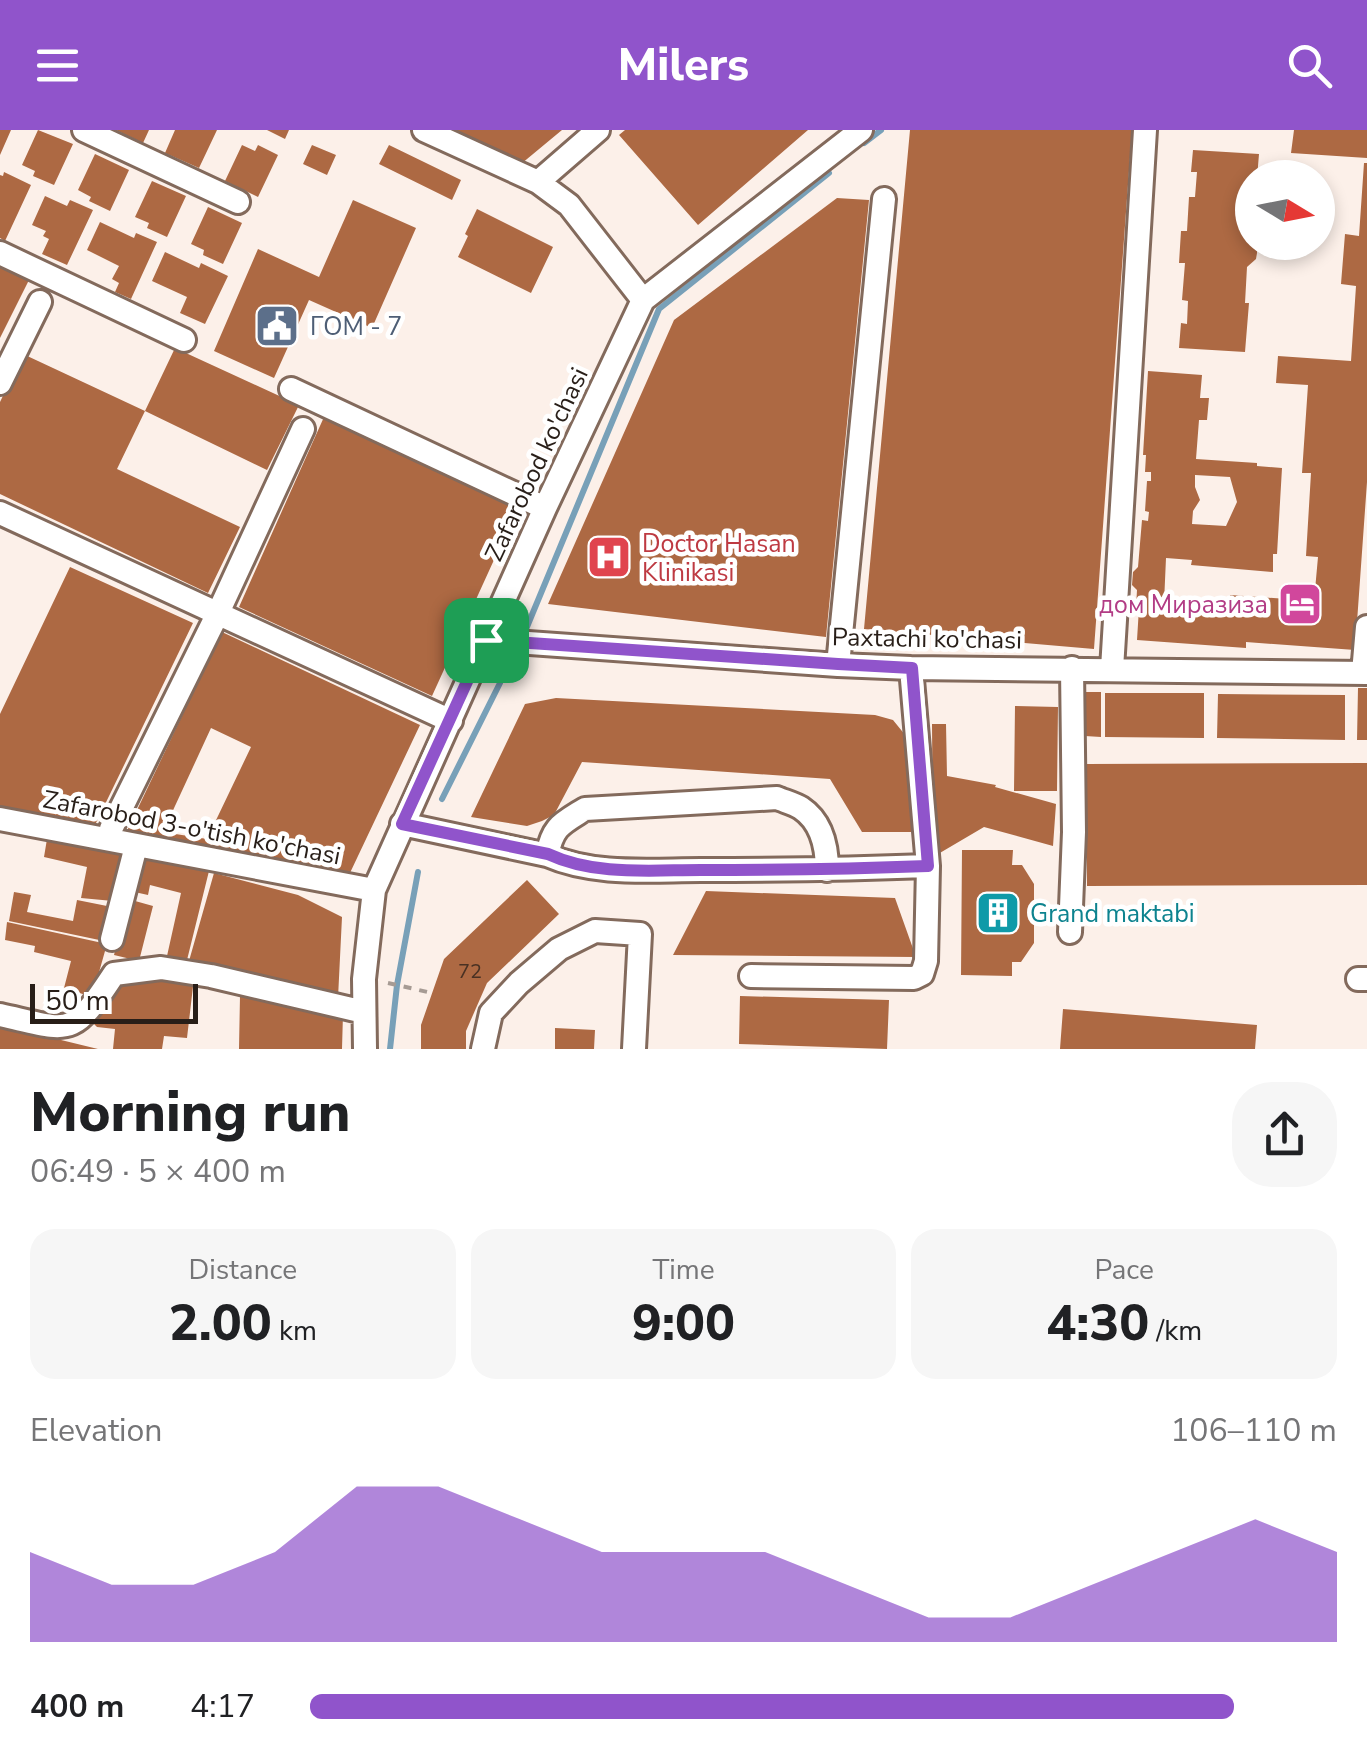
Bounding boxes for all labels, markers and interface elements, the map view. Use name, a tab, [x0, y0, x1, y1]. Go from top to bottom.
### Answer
text: Milers	[618, 35, 749, 96]
icon: menu	[30, 38, 85, 93]
icon: search	[1282, 38, 1337, 93]
north arrow	[1235, 160, 1335, 260]
map controls	[1235, 160, 1335, 260]
public building icon: ГОМ - 7	[254, 303, 300, 349]
place label: ГОМ - 7	[310, 310, 402, 344]
street label: Zafarobod ko'chasi	[477, 362, 597, 567]
place label: Doctor Hasan Klinikasi	[642, 527, 796, 590]
hospital icon: Doctor Hasan Klinikasi	[586, 534, 632, 580]
hotel icon: дом Миразиза	[1277, 581, 1323, 627]
place label: дом Миразиза	[1099, 588, 1268, 622]
pin	[444, 598, 529, 683]
icon: arrive	[459, 613, 514, 668]
street label: Paxtachi ko'chasi	[832, 620, 1022, 658]
street label: Zafarobod 3-o'tish ko'chasi	[40, 782, 343, 874]
building icon: Grand maktabi	[975, 890, 1021, 936]
place label: Grand maktabi	[1030, 897, 1195, 931]
house number: 72	[458, 958, 482, 985]
scale bar	[30, 979, 198, 1024]
text: 50 m	[45, 982, 110, 1020]
text: Morning run	[30, 1075, 350, 1150]
button: share	[1232, 1082, 1337, 1187]
text: 06:49 · 5 × 400 m	[30, 1150, 286, 1193]
text: Distance	[188, 1251, 297, 1289]
text: Time	[652, 1251, 715, 1289]
text: Pace	[1094, 1251, 1154, 1289]
text: 2.00	[169, 1289, 272, 1358]
text: 9:00	[632, 1289, 735, 1358]
text: 4:30	[1046, 1289, 1149, 1358]
text: km	[272, 1312, 317, 1350]
text: /km	[1149, 1312, 1202, 1350]
text: Elevation	[30, 1409, 163, 1452]
text: 106–110 m	[1170, 1409, 1337, 1452]
text: 400 m	[30, 1685, 124, 1728]
text: 4:17	[190, 1685, 255, 1728]

